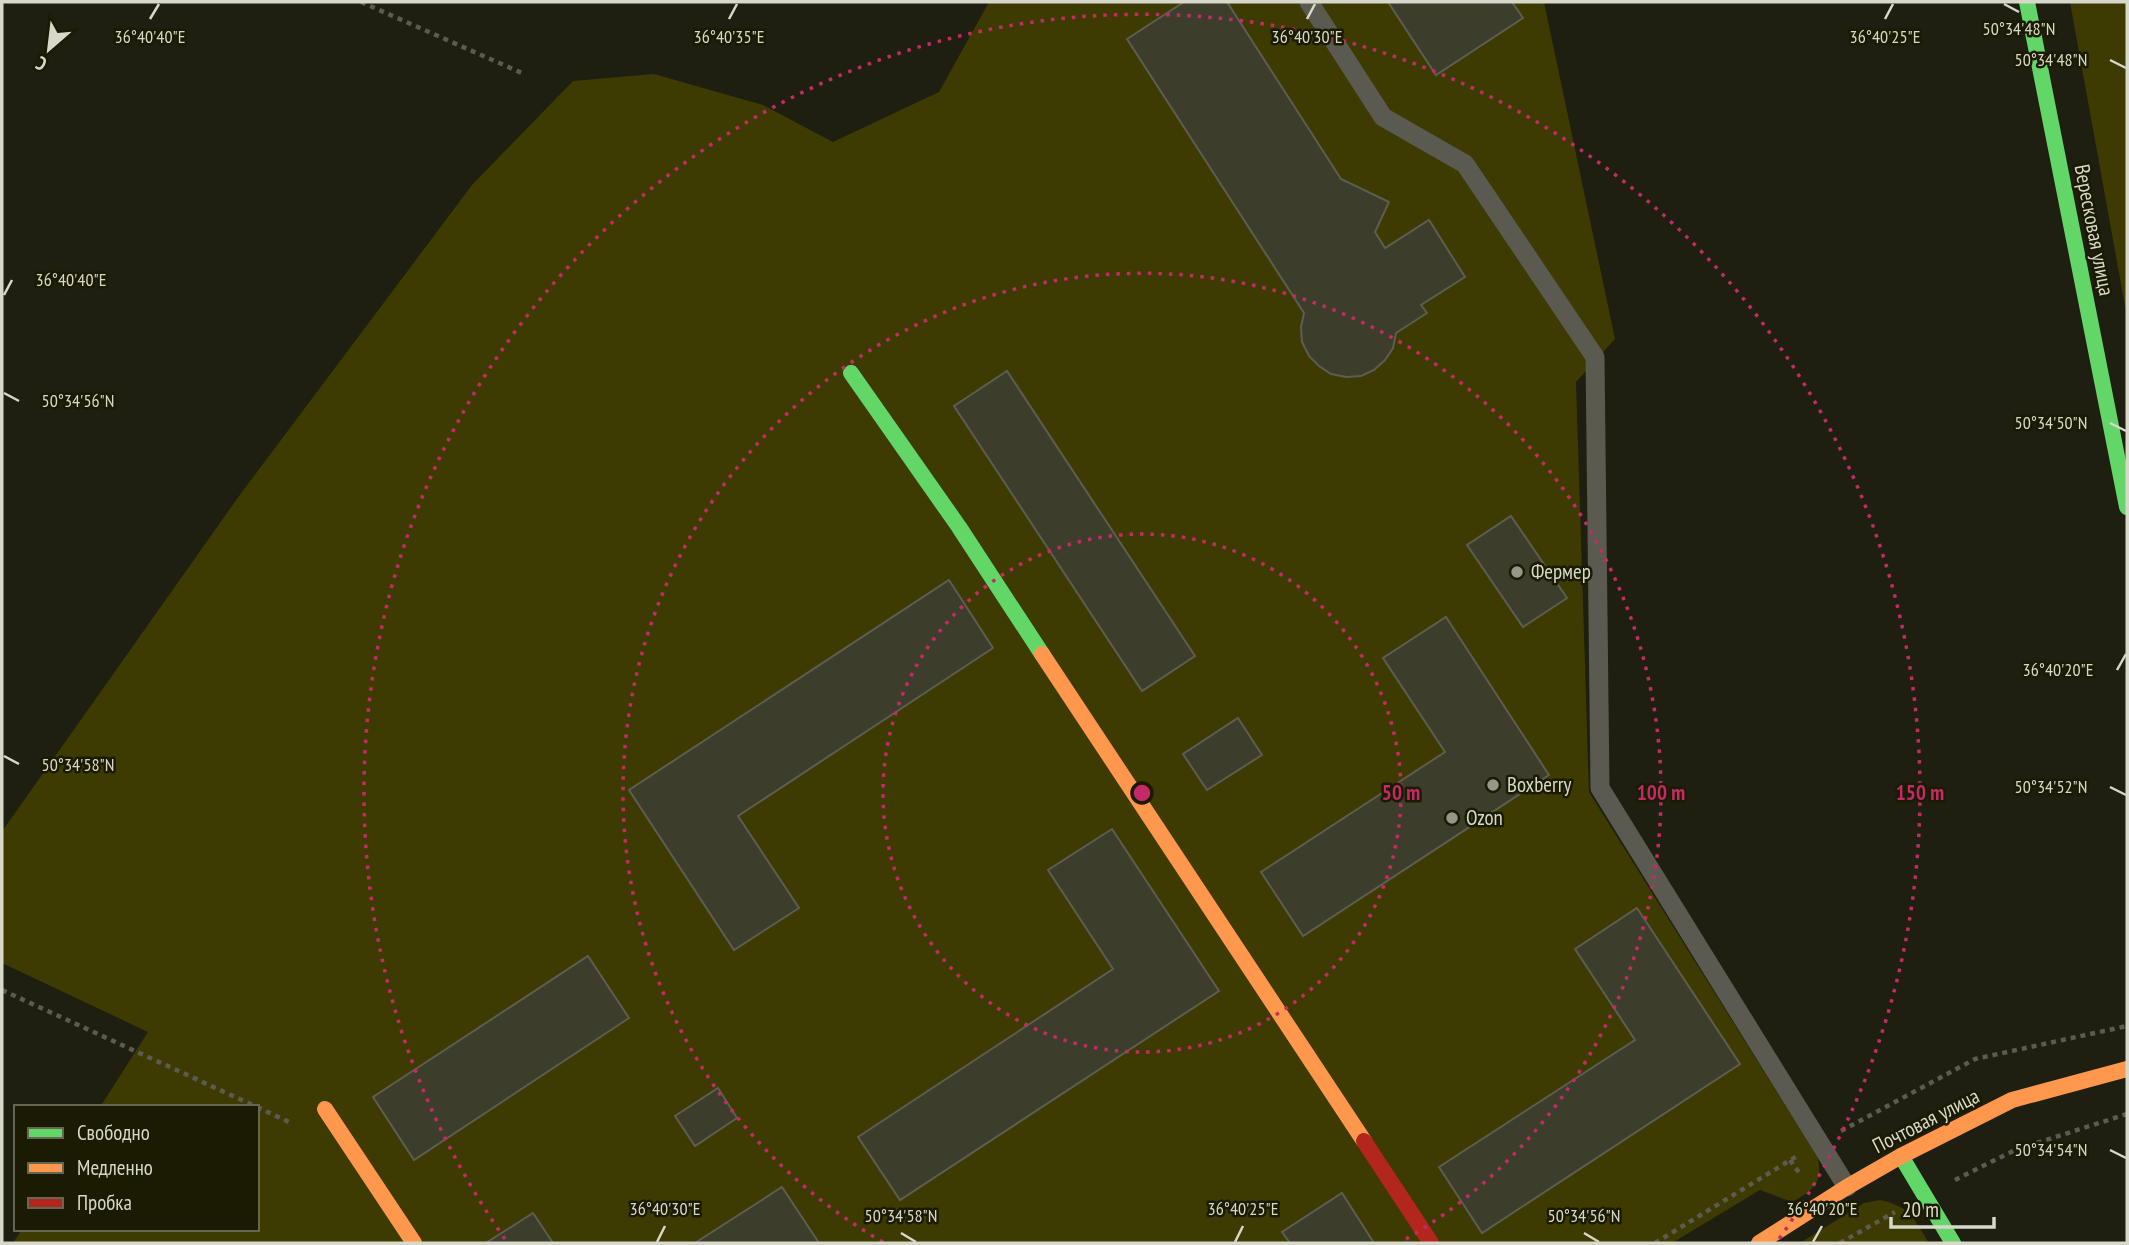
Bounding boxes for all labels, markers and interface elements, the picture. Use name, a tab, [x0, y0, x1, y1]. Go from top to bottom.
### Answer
north arrow	[14, 14, 84, 84]
text: 50°34'48"N	[1983, 17, 2055, 40]
text: 36°40'40"E	[115, 25, 185, 48]
text: 36°40'35"E	[694, 25, 764, 48]
text: 36°40'30"E	[1272, 25, 1342, 48]
text: 36°40'25"E	[1850, 25, 1920, 48]
text: 50°34'48"N	[2015, 48, 2087, 71]
text: С	[31, 51, 50, 77]
street label: Вересковая улица	[2069, 162, 2120, 298]
text: 36°40'40"E	[36, 268, 106, 291]
text: 50°34'56"N	[42, 389, 114, 412]
text: 50°34'50"N	[2015, 411, 2087, 434]
place label: Фермер	[1531, 558, 1591, 585]
marker: Фермер	[1509, 564, 1525, 580]
text: 36°40'20"E	[2023, 658, 2093, 681]
text: 50°34'58"N	[42, 753, 114, 776]
place label: Boxberry	[1507, 771, 1572, 798]
text: 50°34'52"N	[2015, 775, 2087, 798]
marker: Boxberry	[1485, 777, 1501, 793]
text: 50 m	[1382, 779, 1420, 806]
text: 100 m	[1637, 779, 1685, 806]
text: 150 m	[1896, 779, 1944, 806]
centre of rings	[1130, 781, 1154, 805]
place label: Ozon	[1466, 804, 1503, 831]
marker: Ozon	[1444, 810, 1460, 826]
street label: Почтовая улица	[1868, 1082, 1984, 1159]
legend	[14, 1105, 259, 1231]
text: Свободно	[77, 1119, 150, 1146]
text: 50°34'54"N	[2015, 1138, 2087, 1161]
text: Медленно	[77, 1154, 153, 1181]
scale bar	[1891, 1186, 1994, 1230]
text: Пробка	[77, 1189, 132, 1216]
text: 20 m	[1902, 1196, 1939, 1223]
text: 36°40'30"E	[630, 1197, 700, 1220]
text: 36°40'25"E	[1208, 1197, 1278, 1220]
text: 36°40'20"E	[1787, 1197, 1857, 1220]
text: 50°34'58"N	[865, 1204, 937, 1227]
text: 50°34'56"N	[1548, 1204, 1620, 1227]

